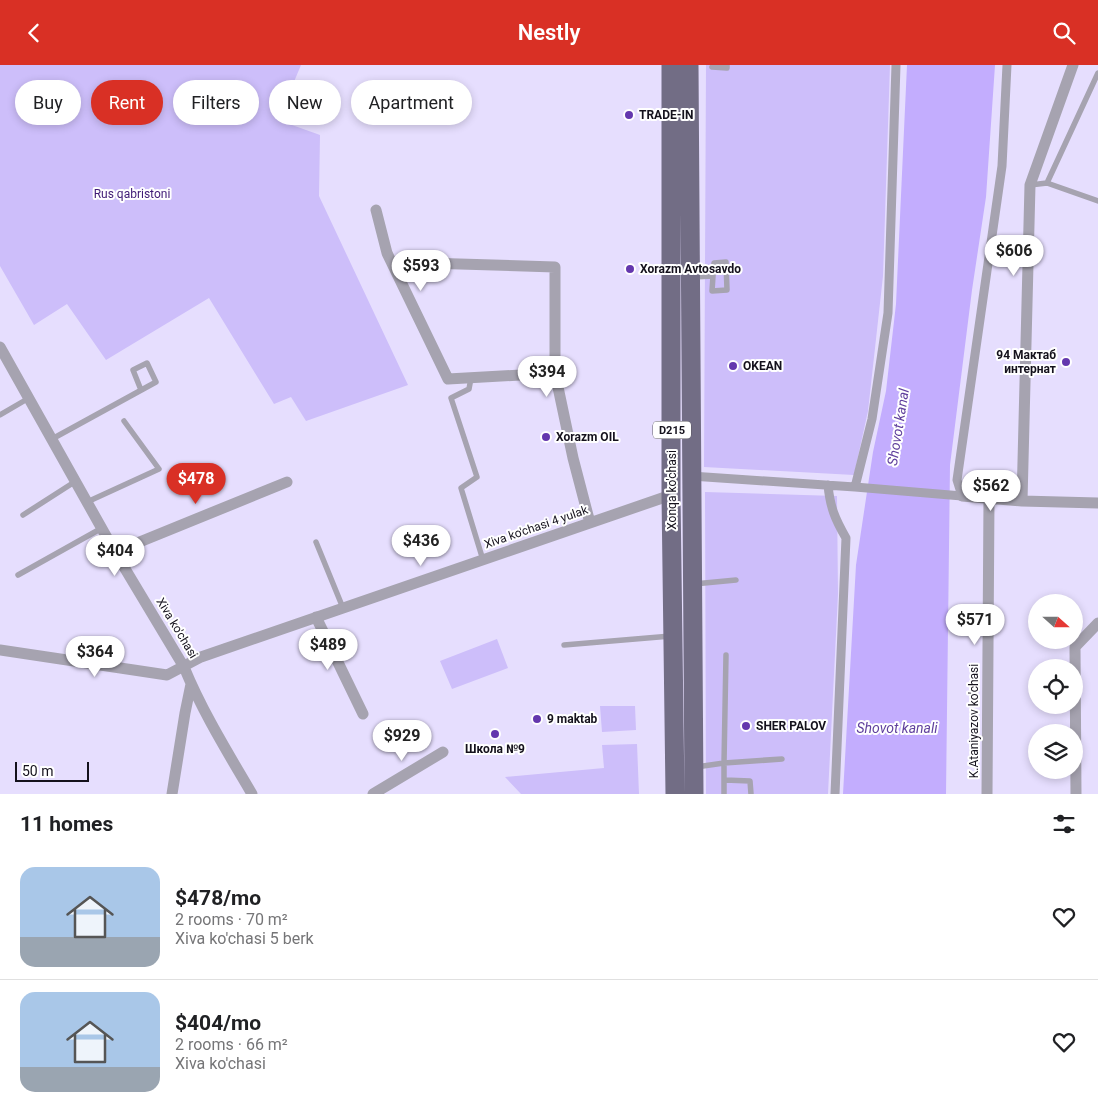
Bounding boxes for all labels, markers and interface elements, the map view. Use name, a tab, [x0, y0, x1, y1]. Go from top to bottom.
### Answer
icon: back	[20, 19, 48, 47]
icon: search	[1050, 19, 1078, 47]
text: Nestly	[518, 20, 580, 45]
chip: Buy	[15, 80, 81, 125]
chip: Rent	[91, 80, 163, 125]
chip: Filters	[173, 80, 259, 125]
chip: New	[269, 80, 341, 125]
chip: Apartment	[351, 80, 472, 125]
place label: TRADE-IN	[639, 108, 693, 122]
marker: TRADE-IN	[623, 109, 635, 121]
park label: Rus qabristoni	[94, 187, 170, 201]
pin: $606	[984, 235, 1044, 277]
text: $606	[996, 241, 1032, 260]
pin: $593	[391, 249, 451, 292]
text: $593	[403, 256, 439, 275]
place label: Xorazm Avtosavdo	[640, 262, 741, 276]
marker: Xorazm Avtosavdo	[624, 263, 636, 275]
place label: 94 Мактаб интернат	[996, 348, 1056, 376]
pin: $394	[517, 355, 577, 398]
marker: 94 Мактаб интернат	[1060, 356, 1072, 368]
place label: OKEAN	[743, 359, 782, 373]
marker: OKEAN	[727, 360, 739, 372]
text: $394	[529, 362, 565, 381]
water label: Shovot kanal	[884, 387, 912, 467]
road number: D215	[653, 421, 691, 439]
place label: Xorazm OIL	[556, 430, 619, 444]
marker: Xorazm OIL	[540, 431, 552, 443]
street label: Xonqa ko'chasi	[665, 450, 679, 530]
pin: $478	[166, 463, 226, 505]
text: $478	[178, 469, 214, 488]
pin: $562	[961, 469, 1021, 512]
text: $562	[973, 476, 1009, 495]
street label: Xiva ko'chasi 4 yulak	[482, 502, 590, 551]
pin: $436	[391, 525, 451, 567]
text: $436	[403, 531, 439, 550]
pin: $404	[85, 535, 145, 577]
text: $404	[97, 541, 133, 560]
north arrow	[1028, 594, 1082, 649]
map controls	[1028, 594, 1083, 779]
street label: Xiva ko'chasi	[153, 595, 201, 661]
pin: $571	[945, 603, 1005, 646]
text: $571	[957, 610, 993, 629]
pin: $489	[298, 629, 358, 671]
pin: $364	[65, 635, 125, 678]
text: $489	[310, 635, 346, 654]
text: $364	[77, 642, 113, 661]
button: locate	[1028, 659, 1083, 714]
street label: K.Ataniyazov ko'chasi	[967, 664, 981, 778]
place label: 9 maktab	[547, 712, 598, 726]
marker: 9 maktab	[531, 713, 543, 725]
pin: $929	[372, 719, 432, 762]
place label: SHER PALOV	[756, 719, 826, 733]
marker: SHER PALOV	[740, 720, 752, 732]
water label: Shovot kanali	[856, 720, 938, 736]
button: layers	[1028, 724, 1083, 779]
text: $929	[384, 726, 420, 745]
marker: Школа №9	[489, 728, 501, 740]
place label: Школа №9	[465, 742, 525, 756]
scale bar	[15, 759, 89, 782]
text: 50 m	[22, 763, 54, 779]
icon: filters	[1050, 810, 1078, 838]
text: 11 homes	[20, 812, 113, 836]
text: $478/mo	[175, 886, 261, 910]
icon: home	[60, 887, 120, 947]
icon: heart	[1050, 903, 1078, 931]
text: 2 rooms · 70 m²	[175, 910, 288, 929]
text: Xiva ko'chasi 5 berk	[175, 929, 314, 948]
text: $404/mo	[175, 1011, 261, 1035]
icon: home	[60, 1012, 120, 1072]
icon: heart	[1050, 1028, 1078, 1056]
text: 2 rooms · 66 m²	[175, 1035, 288, 1054]
text: Xiva ko'chasi	[175, 1054, 266, 1073]

